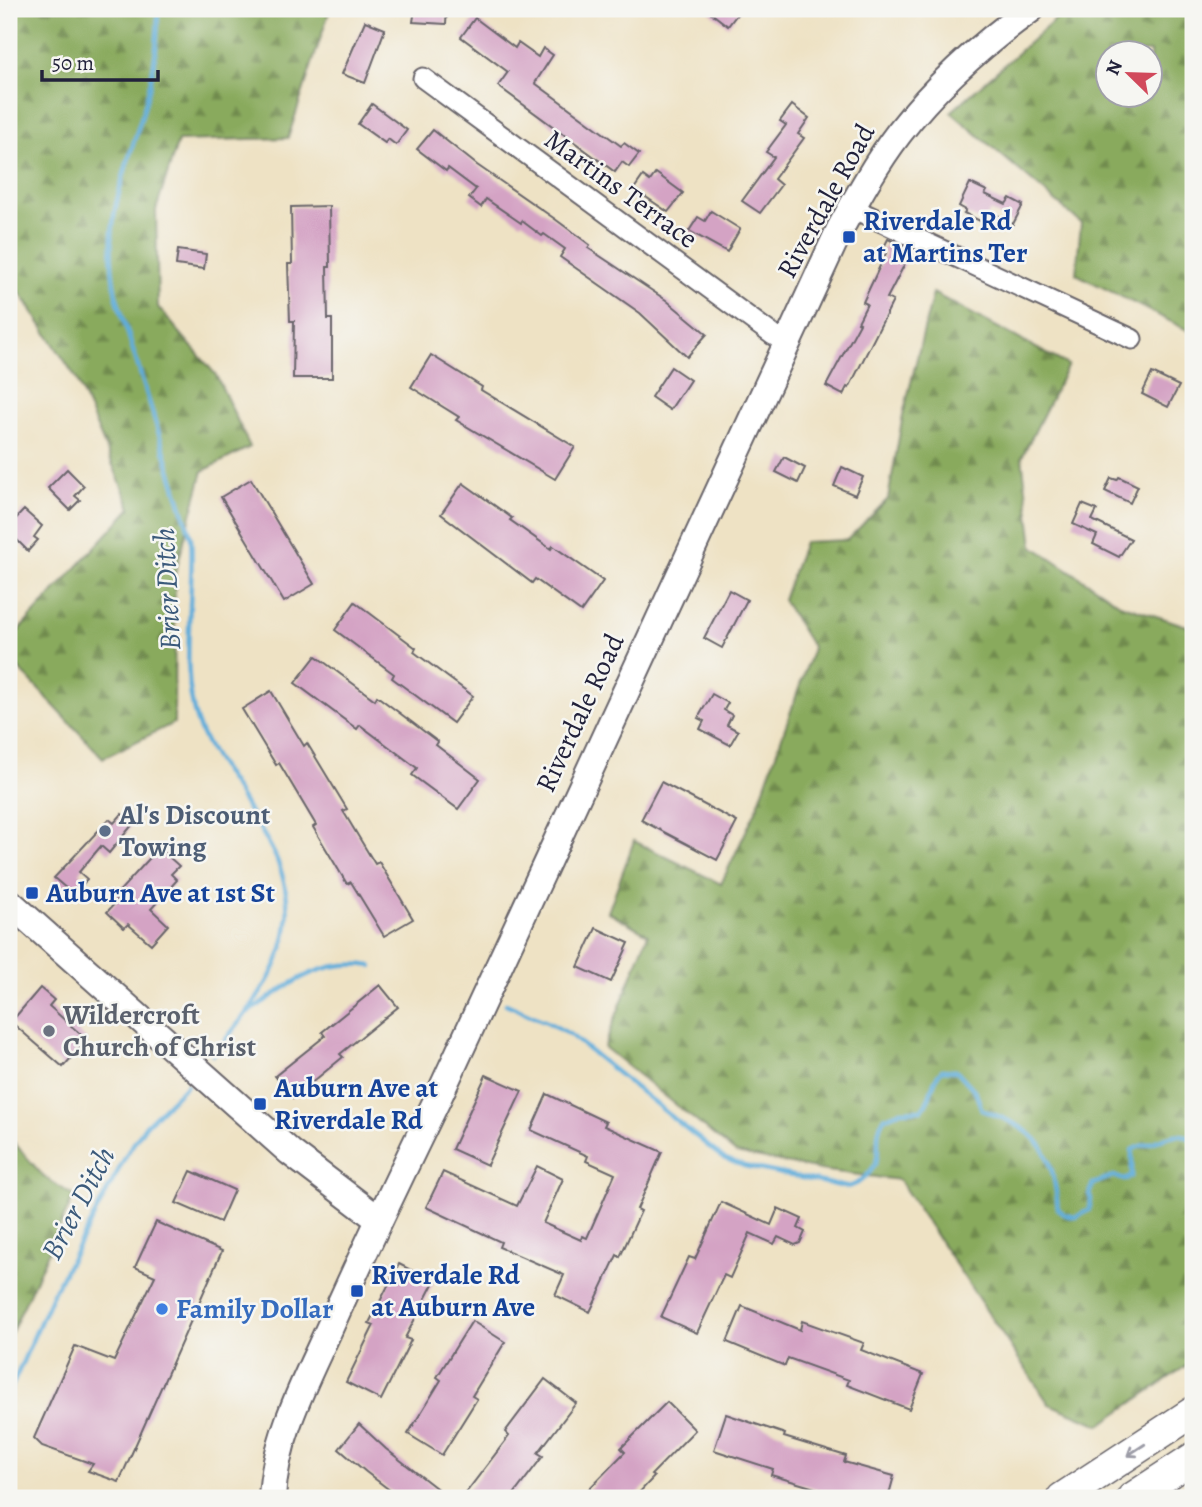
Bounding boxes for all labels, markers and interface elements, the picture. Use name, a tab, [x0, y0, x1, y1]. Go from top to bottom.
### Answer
scale bar	[42, 38, 158, 82]
north arrow	[1094, 38, 1164, 108]
text: 50 m	[52, 49, 94, 77]
text: N	[1100, 56, 1129, 79]
street label: Riverdale Road	[768, 116, 885, 285]
street label: Martins Terrace	[537, 120, 705, 258]
place label: Riverdale Rd at Martins Ter	[863, 202, 1028, 272]
marker: Riverdale Rd at Martins Ter	[841, 229, 857, 245]
water label: Brier Ditch	[144, 527, 190, 651]
street label: Riverdale Road	[527, 627, 634, 799]
place label: Al's Discount Towing	[118, 796, 270, 866]
marker: Al's Discount Towing	[97, 823, 113, 839]
place label: Auburn Ave at 1st St	[45, 874, 275, 912]
marker: Auburn Ave at 1st St	[24, 885, 40, 901]
place label: Wildercroft Church of Christ	[62, 996, 256, 1066]
marker: Wildercroft Church of Christ	[41, 1023, 57, 1039]
place label: Auburn Ave at Riverdale Rd	[273, 1069, 438, 1139]
marker: Auburn Ave at Riverdale Rd	[252, 1096, 268, 1112]
water label: Brier Ditch	[32, 1139, 124, 1267]
place label: Riverdale Rd at Auburn Ave	[371, 1256, 535, 1326]
marker: Riverdale Rd at Auburn Ave	[349, 1283, 365, 1299]
place label: Family Dollar	[176, 1290, 334, 1328]
marker: Family Dollar	[154, 1301, 170, 1317]
one-way arrow	[1127, 1442, 1146, 1457]

